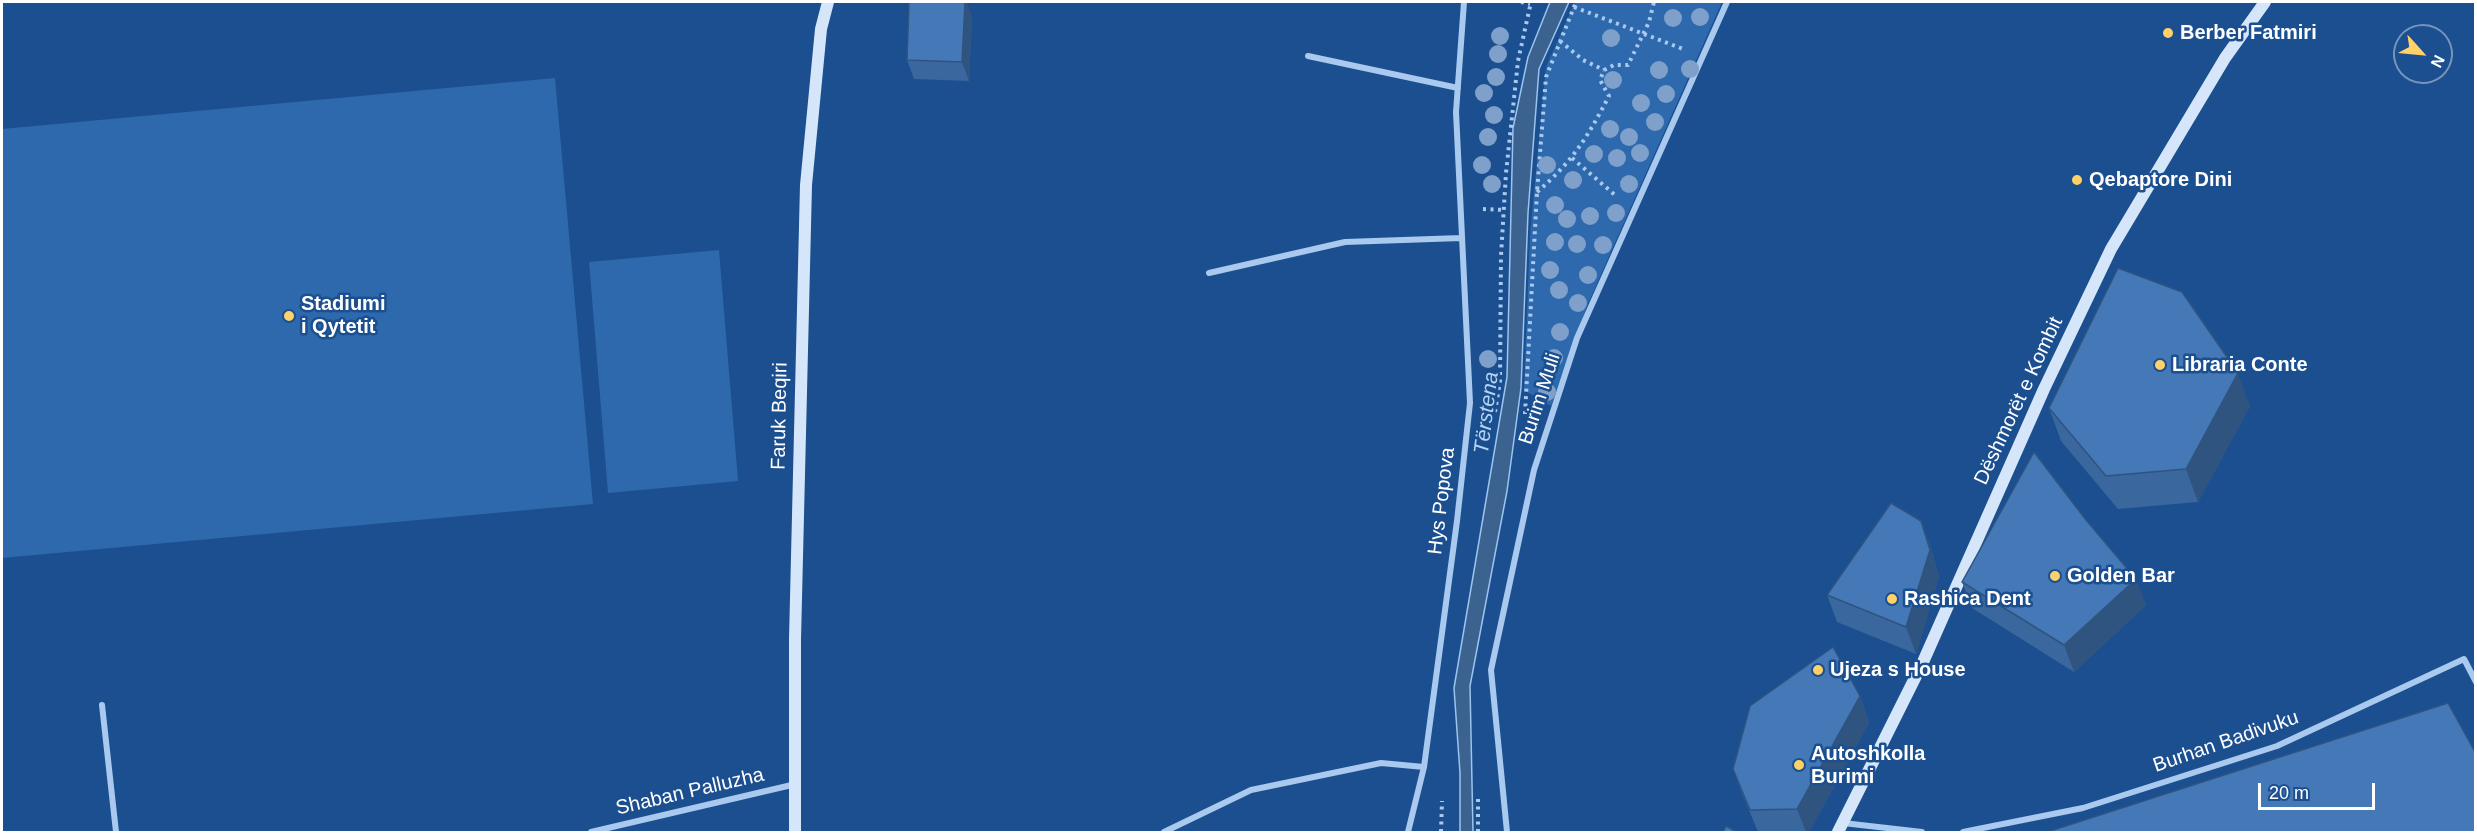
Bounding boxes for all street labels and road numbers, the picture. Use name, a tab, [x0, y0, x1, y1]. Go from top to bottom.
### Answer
street label: Dëshmorët e Kombit	[1970, 313, 2068, 489]
street label: Burim Muli	[1514, 350, 1566, 448]
street label: Faruk Beqiri	[767, 362, 793, 470]
street label: Hys Popova	[1424, 446, 1460, 556]
street label: Burhan Badivuku	[2150, 706, 2302, 778]
street label: Shaban Palluzha	[614, 763, 766, 821]

